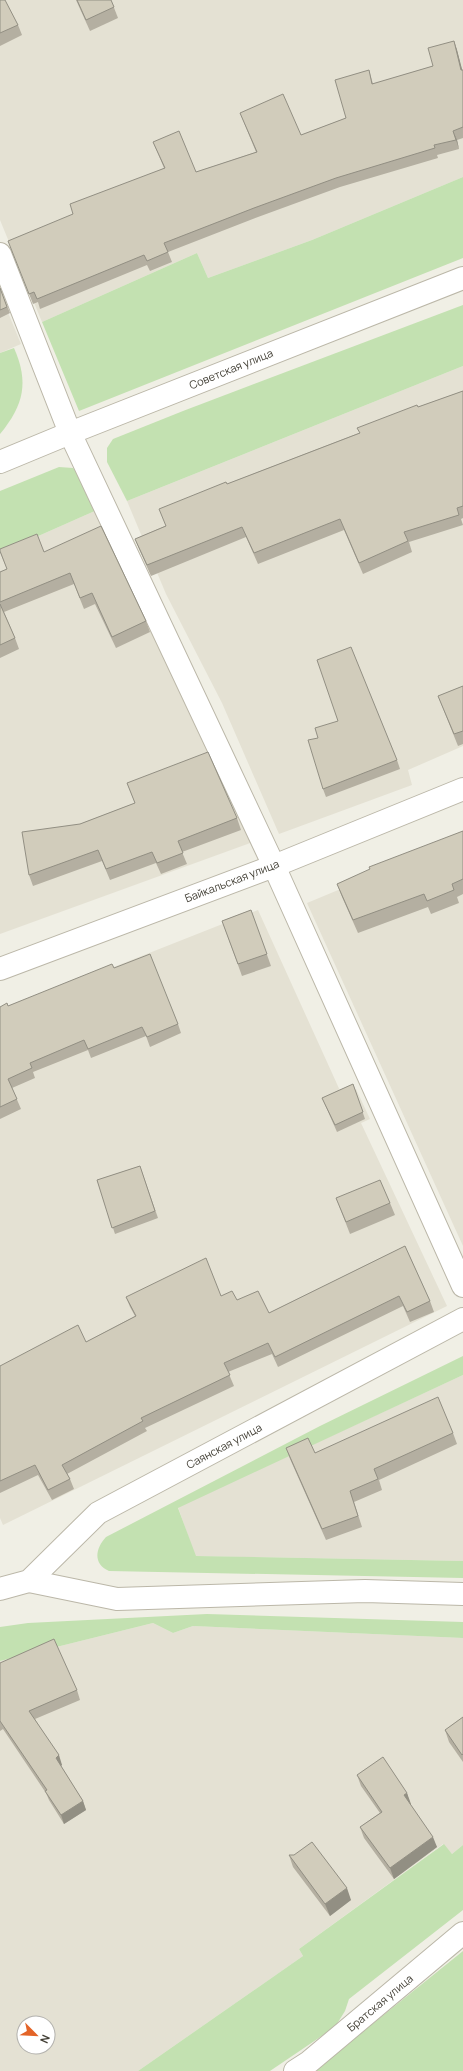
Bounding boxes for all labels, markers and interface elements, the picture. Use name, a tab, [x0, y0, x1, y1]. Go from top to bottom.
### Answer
street label: Советская улица	[187, 345, 275, 392]
street label: Байкальская улица	[183, 856, 281, 905]
street label: Саянская улица	[183, 1419, 264, 1472]
street label: Братская улица	[344, 1971, 416, 2035]
north arrow	[16, 2015, 56, 2055]
text: N	[37, 2033, 54, 2046]

